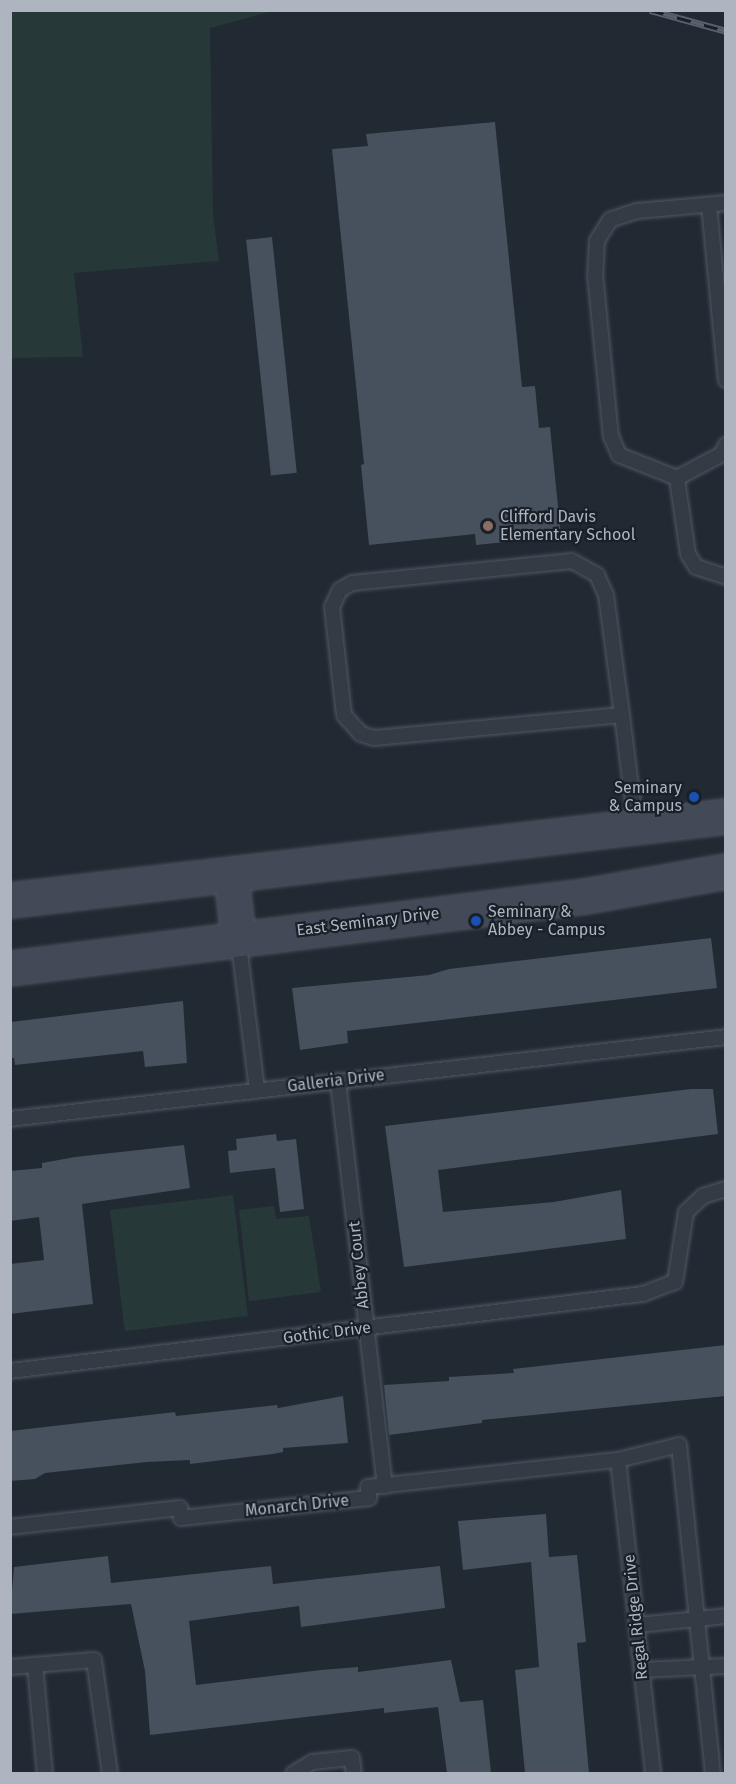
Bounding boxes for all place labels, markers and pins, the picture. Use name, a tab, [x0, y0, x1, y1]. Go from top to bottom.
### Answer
place label: Clifford Davis Elementary School	[500, 507, 635, 545]
marker: Clifford Davis Elementary School	[481, 519, 495, 533]
place label: Seminary & Campus	[609, 778, 682, 816]
marker: Seminary & Campus	[687, 790, 701, 804]
place label: Seminary & Abbey - Campus	[488, 902, 605, 940]
marker: Seminary & Abbey - Campus	[469, 914, 483, 928]

